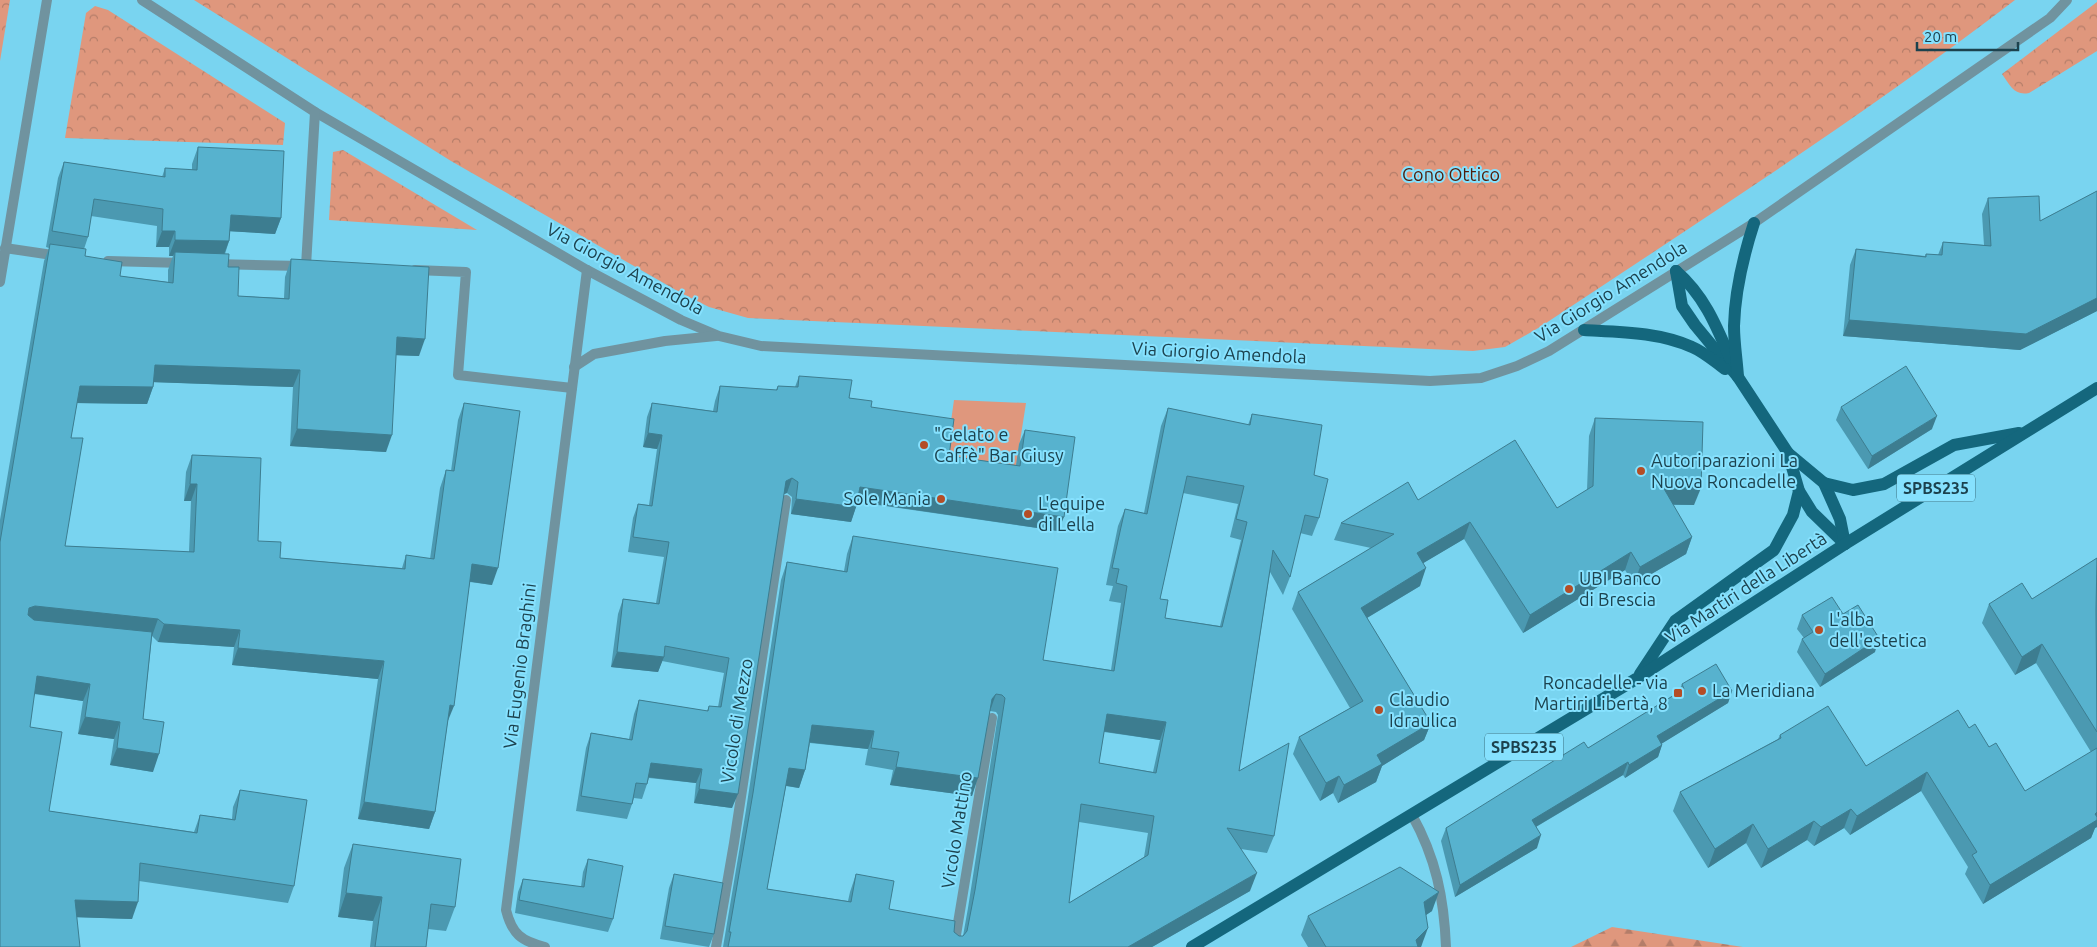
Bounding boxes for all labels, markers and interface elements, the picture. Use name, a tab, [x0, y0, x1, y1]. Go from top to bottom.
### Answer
scale bar	[1917, 20, 2018, 52]
text: 20 m	[1924, 28, 1957, 45]
park label: Cono Ottico	[1402, 164, 1500, 184]
street label: Via Giorgio Amendola	[543, 218, 708, 318]
street label: Via Giorgio Amendola	[1531, 236, 1690, 346]
street label: Via Giorgio Amendola	[1131, 337, 1307, 367]
place label: "Gelato e Caffè" Bar Giusy	[934, 424, 1064, 465]
marker: "Gelato e Caffè" Bar Giusy	[918, 439, 930, 451]
place label: Autoriparazioni La Nuova Roncadelle	[1651, 450, 1798, 491]
marker: Autoriparazioni La Nuova Roncadelle	[1635, 465, 1647, 477]
road number: SPBS235	[1897, 474, 1975, 502]
place label: Sole Mania	[843, 488, 931, 508]
marker: Sole Mania	[935, 493, 947, 505]
place label: L'equipe di Lella	[1038, 493, 1105, 534]
marker: L'equipe di Lella	[1022, 508, 1034, 520]
street label: Via Martiri della Libertà	[1661, 527, 1830, 647]
place label: UBI Banco di Brescia	[1579, 568, 1661, 609]
street label: Via Eugenio Braghini	[499, 582, 539, 750]
marker: UBI Banco di Brescia	[1563, 583, 1575, 595]
place label: L'alba dell'estetica	[1829, 609, 1927, 650]
marker: L'alba dell'estetica	[1813, 624, 1825, 636]
street label: Vicolo di Mezzo	[716, 657, 756, 785]
place label: Roncadelle - via Martiri Libertà, 8	[1534, 672, 1668, 713]
place label: La Meridiana	[1712, 680, 1815, 700]
marker: La Meridiana	[1696, 685, 1708, 697]
marker: Roncadelle - via Martiri Libertà, 8	[1672, 687, 1684, 699]
place label: Claudio Idraulica	[1389, 689, 1457, 730]
marker: Claudio Idraulica	[1373, 704, 1385, 716]
road number: SPBS235	[1485, 734, 1563, 760]
street label: Vicolo Mattino	[937, 770, 975, 890]

